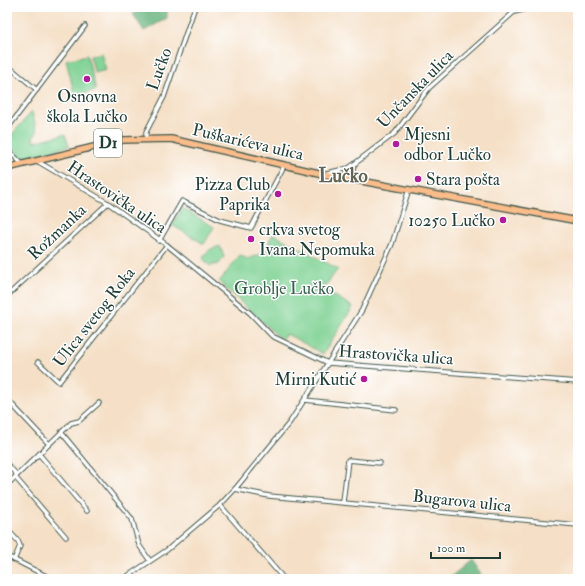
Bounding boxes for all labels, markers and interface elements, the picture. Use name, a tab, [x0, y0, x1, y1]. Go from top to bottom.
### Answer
street label: Lučko	[142, 45, 176, 93]
street label: Unčanska ulica	[372, 45, 458, 133]
marker: Osnovna škola Lučko	[82, 74, 92, 84]
place label: Osnovna škola Lučko	[47, 86, 127, 127]
street label: Puškarićeva ulica	[190, 119, 307, 165]
place label: Mjesni odbor Lučko	[404, 124, 491, 165]
road number: D1	[94, 129, 122, 157]
marker: Mjesni odbor Lučko	[391, 139, 401, 149]
street label: Hrastovička ulica	[63, 156, 171, 238]
district label: Lučko	[318, 164, 368, 188]
place label: Stara pošta	[426, 169, 501, 191]
place label: Pizza Club Paprika	[195, 174, 271, 216]
marker: Stara pošta	[413, 174, 423, 184]
marker: Pizza Club Paprika	[273, 189, 283, 199]
street label: Rožmanka	[23, 199, 91, 264]
place label: 10250 Lučko	[408, 210, 495, 231]
marker: 10250 Lučko	[498, 215, 508, 225]
place label: crkva svetog Ivana Nepomuka	[259, 219, 376, 261]
marker: crkva svetog Ivana Nepomuka	[246, 234, 256, 244]
street label: Ulica svetog Roka	[48, 262, 140, 371]
park label: Groblje Lučko	[234, 278, 334, 299]
street label: Hrastovička ulica	[338, 341, 455, 370]
place label: Mirni Kutić	[275, 369, 357, 390]
marker: Mirni Kutić	[359, 374, 369, 384]
street label: Bugarova ulica	[412, 485, 513, 517]
scale bar	[431, 534, 500, 560]
text: 100 m	[437, 541, 466, 556]

